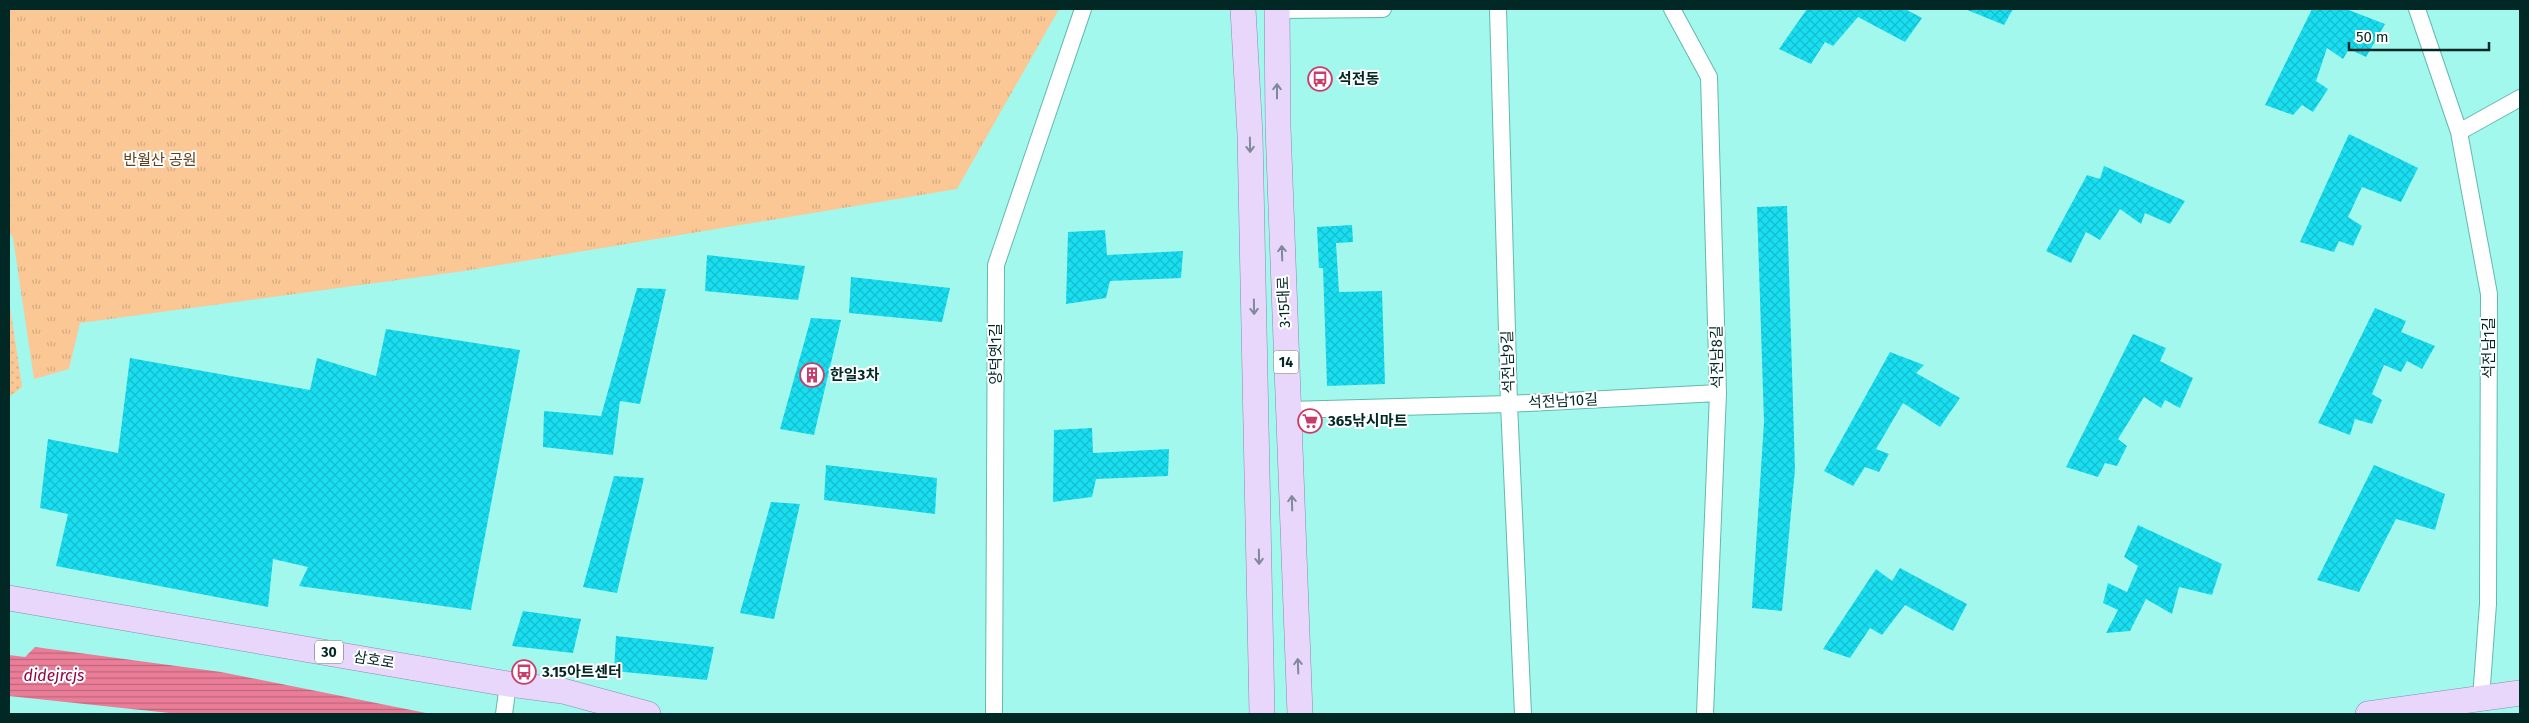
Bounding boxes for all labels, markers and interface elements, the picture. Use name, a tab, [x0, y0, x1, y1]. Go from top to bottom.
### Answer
scale bar	[2349, 20, 2489, 52]
text: 50 m	[2356, 28, 2389, 46]
bus stop icon: 석전동	[1307, 66, 1333, 92]
place label: 석전동	[1338, 70, 1380, 88]
one-way arrow	[1273, 83, 1282, 99]
one-way arrow	[1245, 136, 1255, 153]
park label: 반월산 공원	[124, 151, 196, 169]
one-way arrow	[1278, 246, 1287, 262]
street label: 3·15대로	[1274, 276, 1294, 328]
one-way arrow	[1249, 299, 1258, 315]
street label: 석전남1길	[2480, 317, 2498, 379]
street label: 양덕옛1길	[987, 323, 1005, 385]
street label: 석전남8길	[1707, 325, 1727, 389]
street label: 석전남9길	[1498, 330, 1518, 394]
road number: 14	[1274, 351, 1298, 374]
building icon: 한일3차	[799, 362, 825, 388]
place label: 한일3차	[830, 366, 879, 384]
street label: 석전남10길	[1528, 390, 1598, 412]
supermarket icon: 365낚시마트	[1297, 408, 1323, 434]
place label: 365낚시마트	[1327, 412, 1408, 430]
one-way arrow	[1287, 495, 1297, 512]
one-way arrow	[1254, 548, 1264, 565]
road number: 30	[315, 640, 343, 664]
street label: 삼호로	[352, 648, 396, 672]
one-way arrow	[1294, 658, 1303, 674]
bus stop icon: 3.15아트센터	[511, 659, 537, 685]
place label: 3.15아트센터	[541, 663, 622, 681]
water label: didejrcjs	[24, 666, 85, 685]

